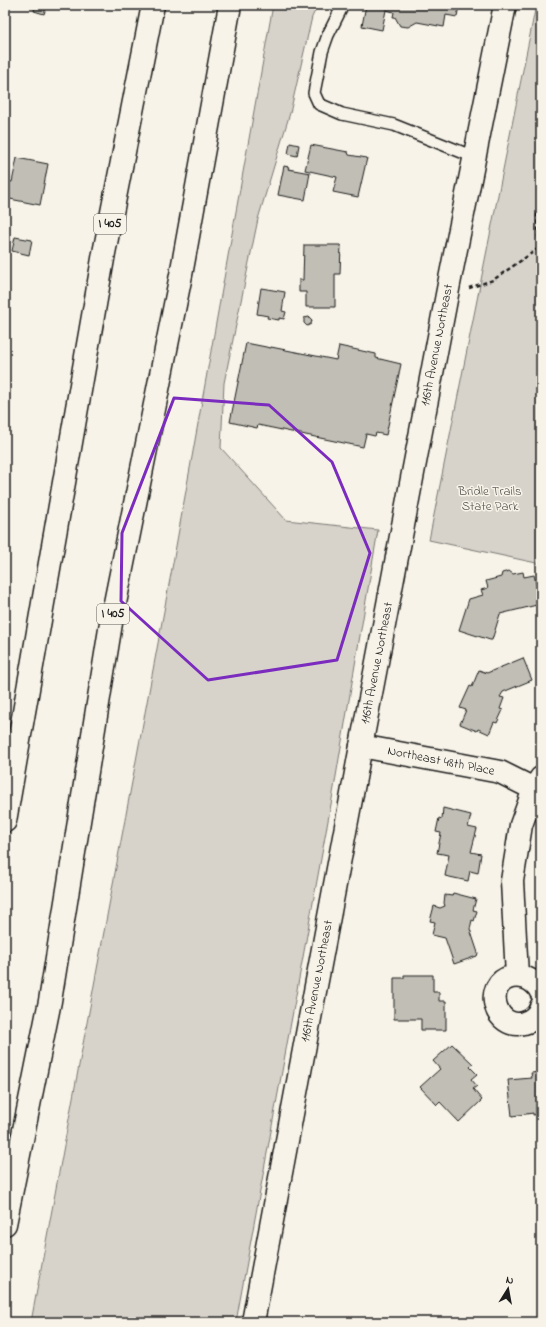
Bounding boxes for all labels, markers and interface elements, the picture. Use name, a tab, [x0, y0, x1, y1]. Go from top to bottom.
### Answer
road number: I 405	[94, 214, 126, 234]
street label: 116th Avenue Northeast	[416, 282, 458, 408]
park label: Bridle Trails State Park	[457, 482, 522, 516]
street label: 116th Avenue Northeast	[356, 600, 398, 726]
road number: I 405	[97, 604, 129, 624]
street label: Northeast 48th Place	[386, 741, 496, 781]
street label: 116th Avenue Northeast	[296, 918, 338, 1044]
north arrow	[488, 1269, 528, 1309]
text: N	[505, 1272, 515, 1289]

